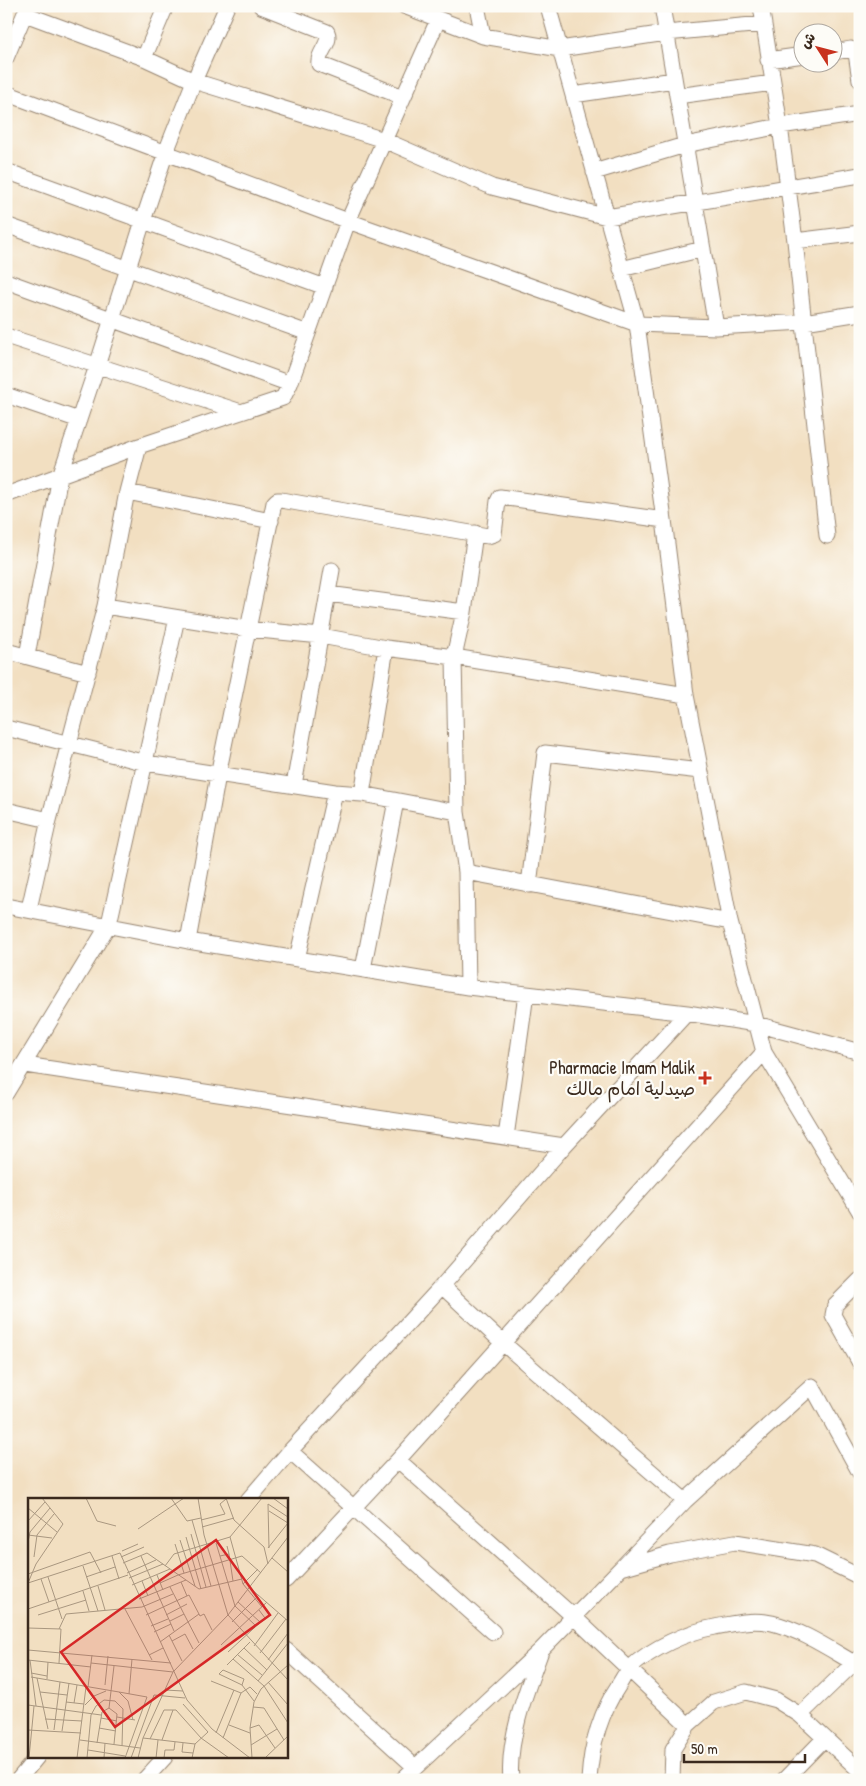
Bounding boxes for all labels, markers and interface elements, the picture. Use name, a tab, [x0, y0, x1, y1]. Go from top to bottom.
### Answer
north arrow	[794, 22, 844, 72]
text: ش	[795, 28, 819, 52]
place label: Pharmacie Imam Malik صيدلية امام مالك	[549, 1055, 696, 1103]
marker: Pharmacie Imam Malik صيدلية امام مالك	[699, 1072, 711, 1084]
inset map	[28, 1498, 288, 1758]
scale bar	[684, 1731, 805, 1763]
text: 50 m	[691, 1738, 718, 1759]

